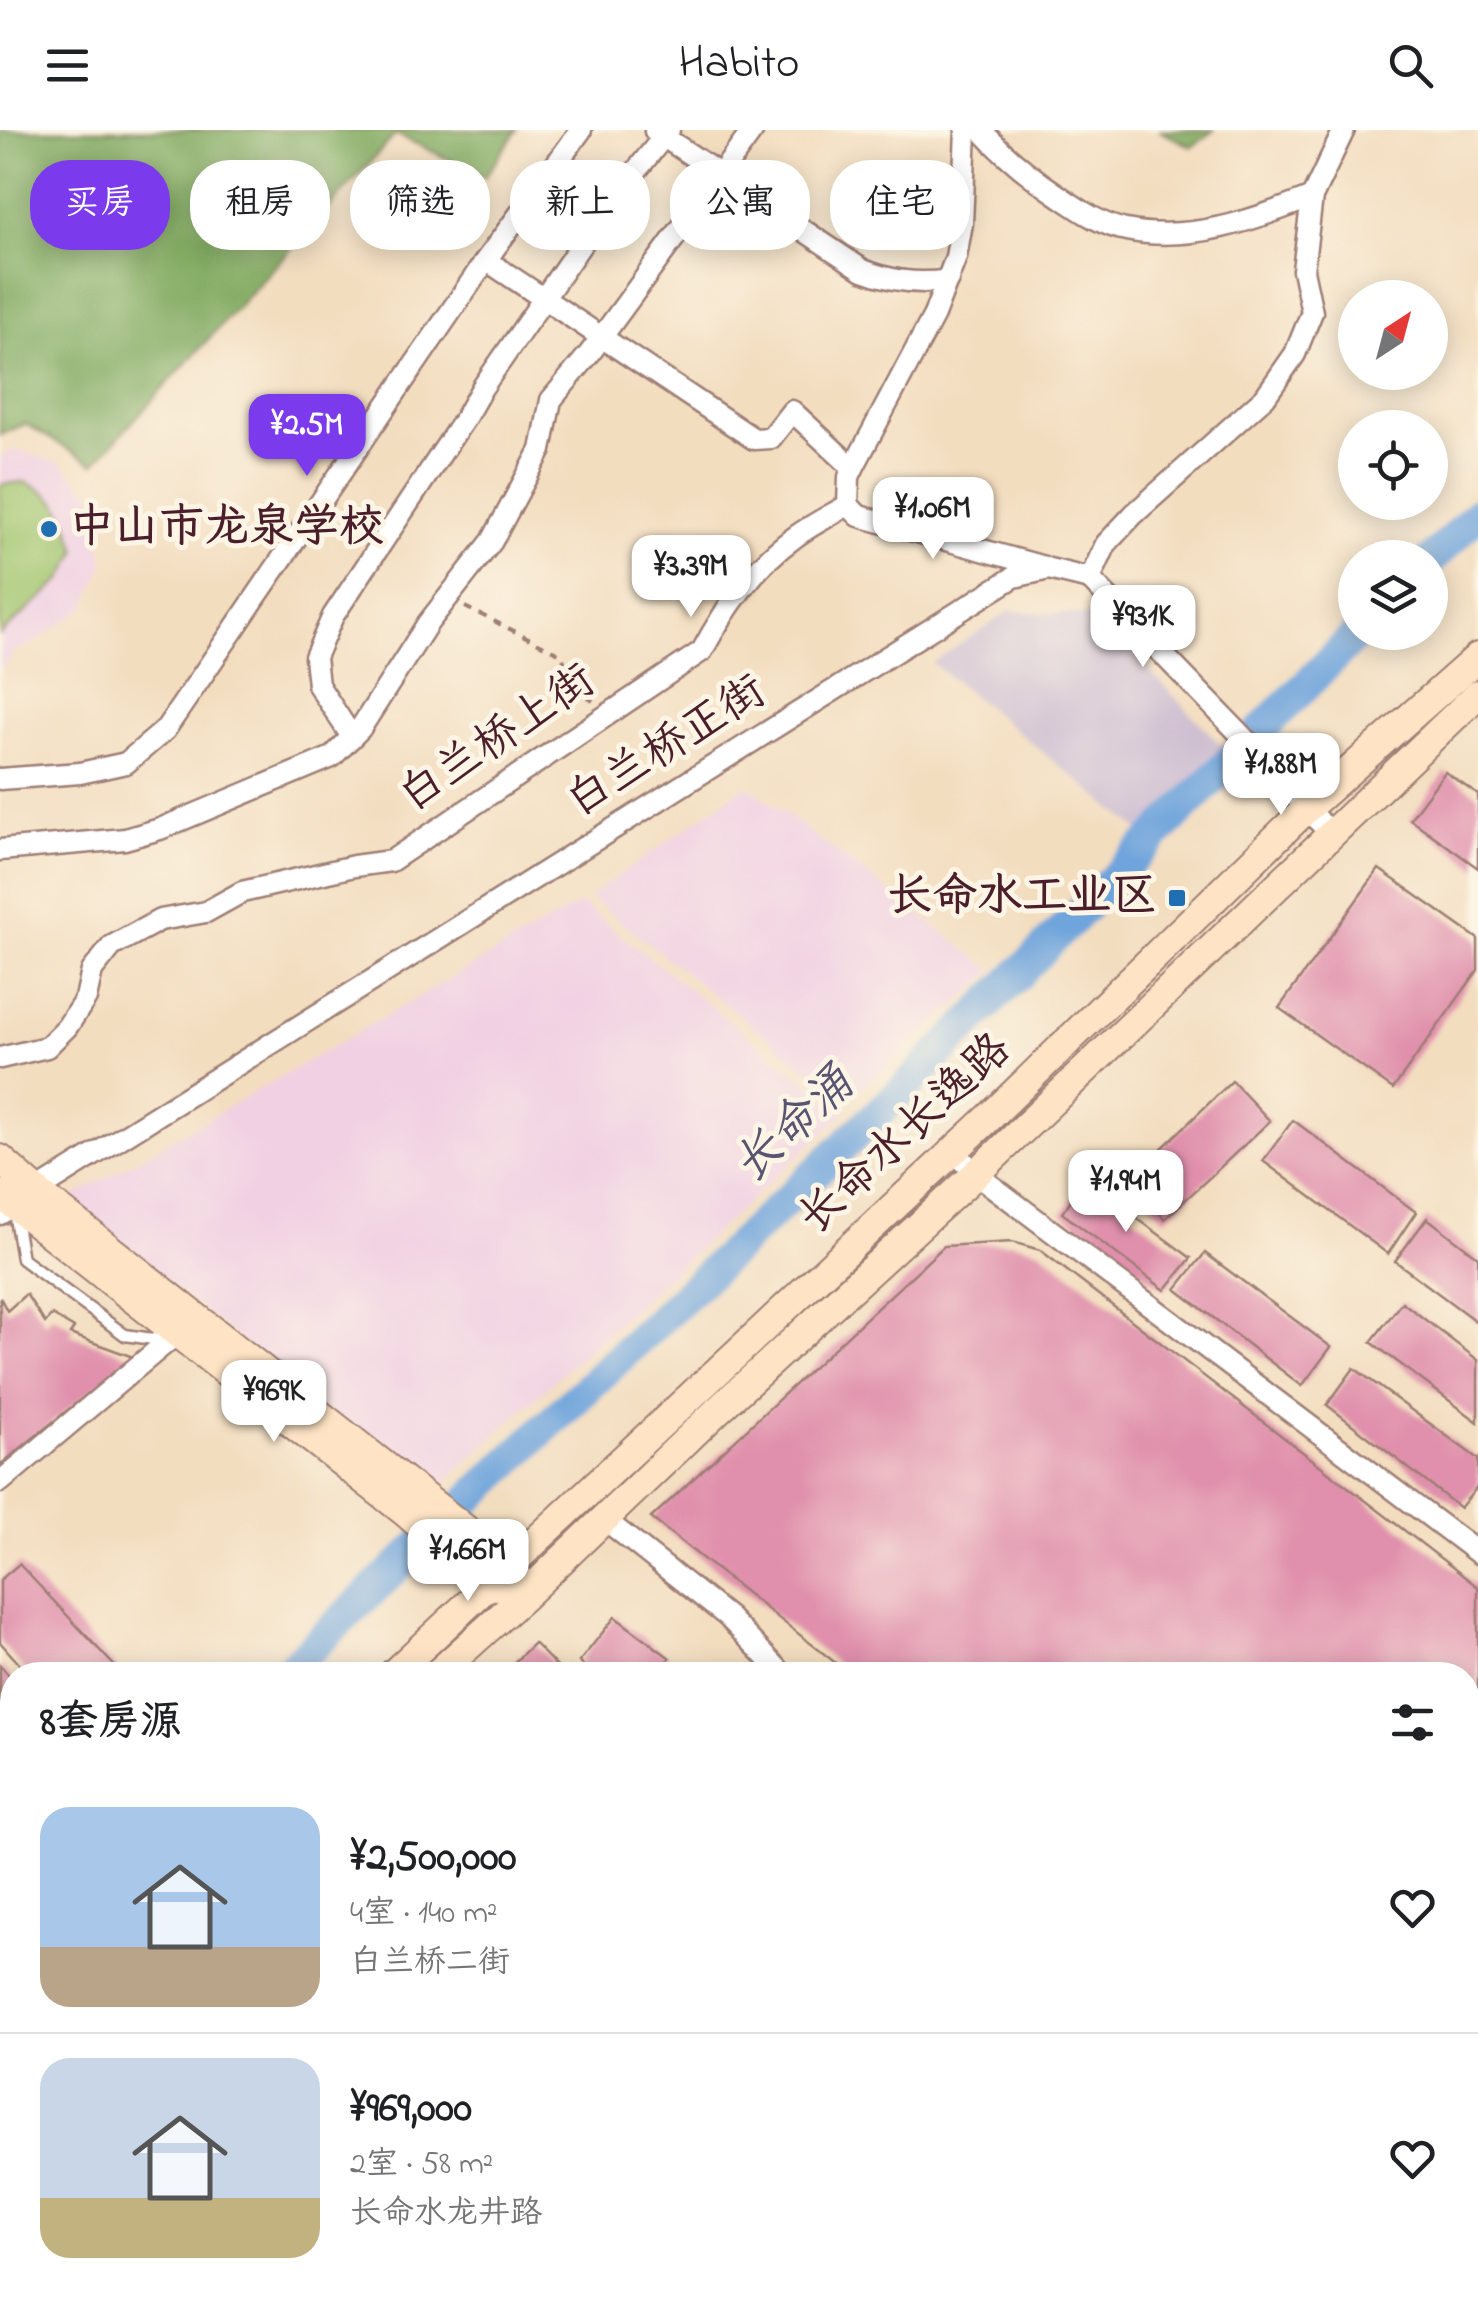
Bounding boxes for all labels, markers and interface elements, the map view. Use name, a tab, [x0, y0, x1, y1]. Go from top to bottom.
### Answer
text: Habito	[679, 32, 799, 98]
icon: menu	[40, 38, 95, 93]
icon: search	[1383, 38, 1438, 93]
chip: 买房	[30, 160, 170, 250]
chip: 租房	[190, 160, 330, 250]
chip: 筛选	[350, 160, 490, 250]
chip: 新上	[510, 160, 650, 250]
chip: 公寓	[670, 160, 810, 250]
chip: 住宅	[830, 160, 970, 250]
north arrow	[1338, 280, 1448, 390]
map controls	[1338, 280, 1448, 650]
pin: ¥2.5M	[237, 394, 377, 479]
text: ¥2.5M	[271, 403, 343, 450]
button: locate	[1338, 410, 1448, 520]
pin: ¥1.06M	[852, 477, 1014, 562]
text: ¥1.06M	[895, 486, 971, 533]
place label: 中山市龙泉学校	[69, 496, 384, 562]
marker: 中山市龙泉学校	[38, 518, 60, 540]
pin: ¥3.39M	[610, 535, 772, 620]
button: layers	[1338, 540, 1448, 650]
text: ¥3.39M	[654, 544, 728, 591]
pin: ¥931K	[1073, 585, 1213, 670]
text: ¥931K	[1112, 594, 1174, 641]
street label: 白兰桥上街	[386, 650, 610, 830]
street label: 白兰桥正街	[554, 660, 780, 836]
pin: ¥1.88M	[1200, 733, 1362, 818]
text: ¥1.88M	[1245, 742, 1317, 789]
place label: 长命水工业区	[887, 865, 1157, 931]
marker: 长命水工业区	[1166, 887, 1188, 909]
street label: 长命水长逸路	[785, 1019, 1027, 1251]
water label: 长命涌	[718, 1051, 872, 1201]
pin: ¥1.94M	[1045, 1150, 1207, 1235]
text: ¥1.94M	[1090, 1159, 1162, 1206]
pin: ¥969K	[204, 1360, 344, 1445]
text: ¥969K	[243, 1369, 305, 1416]
pin: ¥1.66M	[387, 1519, 549, 1604]
text: ¥1.66M	[430, 1528, 506, 1575]
text: 8套房源	[40, 1693, 182, 1754]
icon: filters	[1385, 1695, 1440, 1750]
text: ¥2,500,000	[350, 1828, 516, 1889]
icon: home	[120, 1847, 240, 1967]
icon: heart	[1385, 1880, 1440, 1935]
text: 4室 · 140 m²	[350, 1891, 498, 1938]
text: 白兰桥二街	[350, 1940, 510, 1987]
text: ¥969,000	[350, 2079, 472, 2140]
icon: home	[120, 2098, 240, 2218]
icon: heart	[1385, 2131, 1440, 2186]
text: 2室 · 58 m²	[350, 2142, 493, 2189]
text: 长命水龙井路	[350, 2191, 542, 2238]

